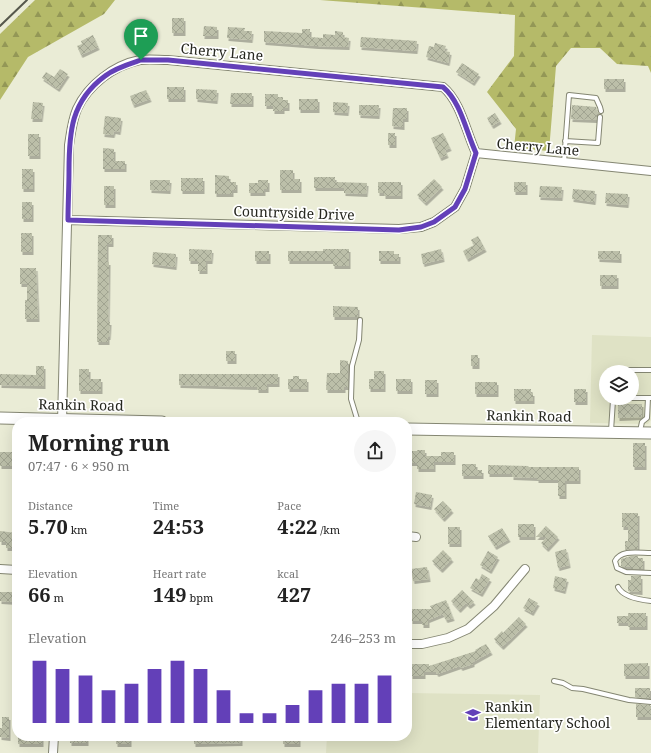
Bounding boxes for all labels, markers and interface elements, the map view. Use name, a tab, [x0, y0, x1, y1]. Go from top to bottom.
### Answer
pin	[124, 19, 158, 60]
icon: arrive	[130, 25, 152, 47]
street label: Cherry Lane	[180, 38, 264, 65]
street label: Cherry Lane	[496, 133, 580, 160]
street label: Countryside Drive	[233, 201, 355, 224]
map controls	[599, 365, 639, 405]
button: layers	[599, 365, 639, 405]
street label: Rankin Road	[38, 394, 124, 415]
street label: Rankin Road	[486, 405, 572, 426]
text: Morning run	[28, 427, 170, 457]
button: share	[354, 430, 396, 472]
text: 07:47 · 6 × 950 m	[28, 457, 130, 475]
text: Distance	[28, 498, 73, 513]
text: Time	[153, 498, 179, 513]
text: Pace	[277, 498, 301, 513]
text: 5.70	[28, 513, 68, 540]
text: 24:53	[153, 513, 204, 540]
text: 4:22	[277, 513, 317, 540]
text: km	[68, 522, 87, 537]
text: /km	[317, 522, 340, 537]
text: Elevation	[28, 566, 78, 581]
text: Heart rate	[153, 566, 206, 581]
text: kcal	[277, 566, 299, 581]
text: 66	[28, 581, 51, 608]
text: 149	[153, 581, 187, 608]
text: 427	[277, 581, 311, 608]
text: m	[51, 590, 64, 605]
text: bpm	[187, 590, 213, 605]
text: Elevation	[28, 629, 87, 647]
text: 246–253 m	[330, 629, 396, 647]
place label: Rankin Elementary School	[485, 697, 611, 732]
school or university icon: Rankin Elementary School	[464, 706, 482, 724]

